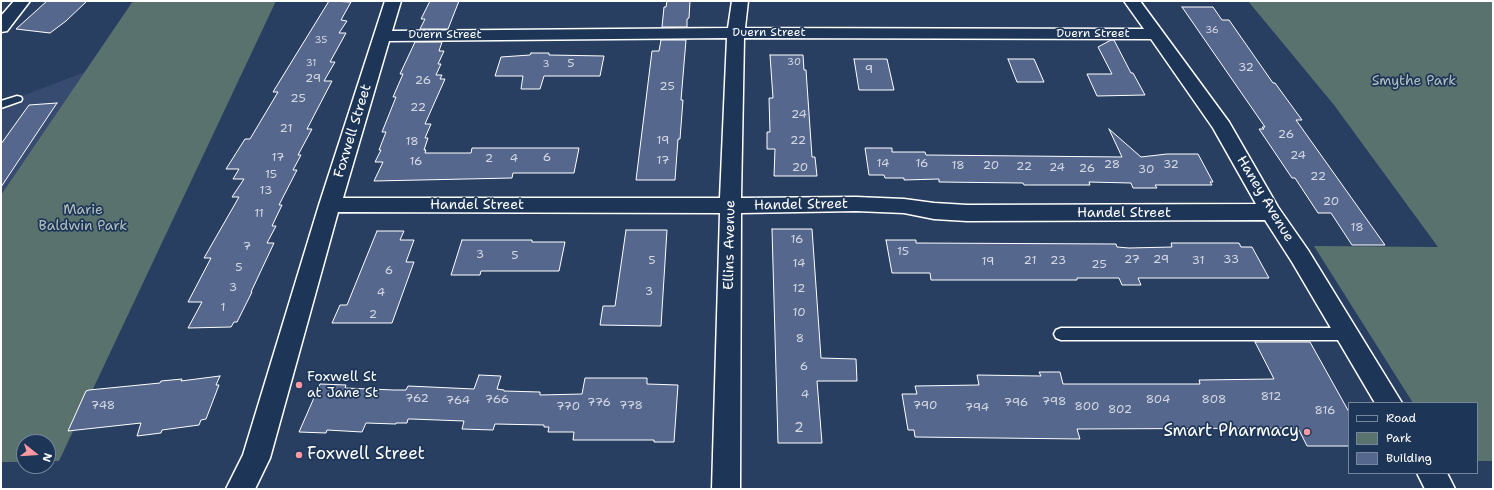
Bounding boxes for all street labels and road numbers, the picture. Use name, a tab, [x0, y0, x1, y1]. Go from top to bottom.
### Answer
street label: Duern Street	[732, 26, 806, 40]
street label: Duern Street	[1056, 27, 1130, 41]
street label: Duern Street	[408, 28, 482, 42]
street label: Foxwell Street	[331, 82, 375, 180]
street label: Haney Avenue	[1233, 153, 1297, 245]
street label: Handel Street	[754, 196, 848, 214]
street label: Handel Street	[430, 197, 524, 213]
street label: Ellins Avenue	[721, 200, 739, 290]
street label: Handel Street	[1077, 205, 1171, 221]

